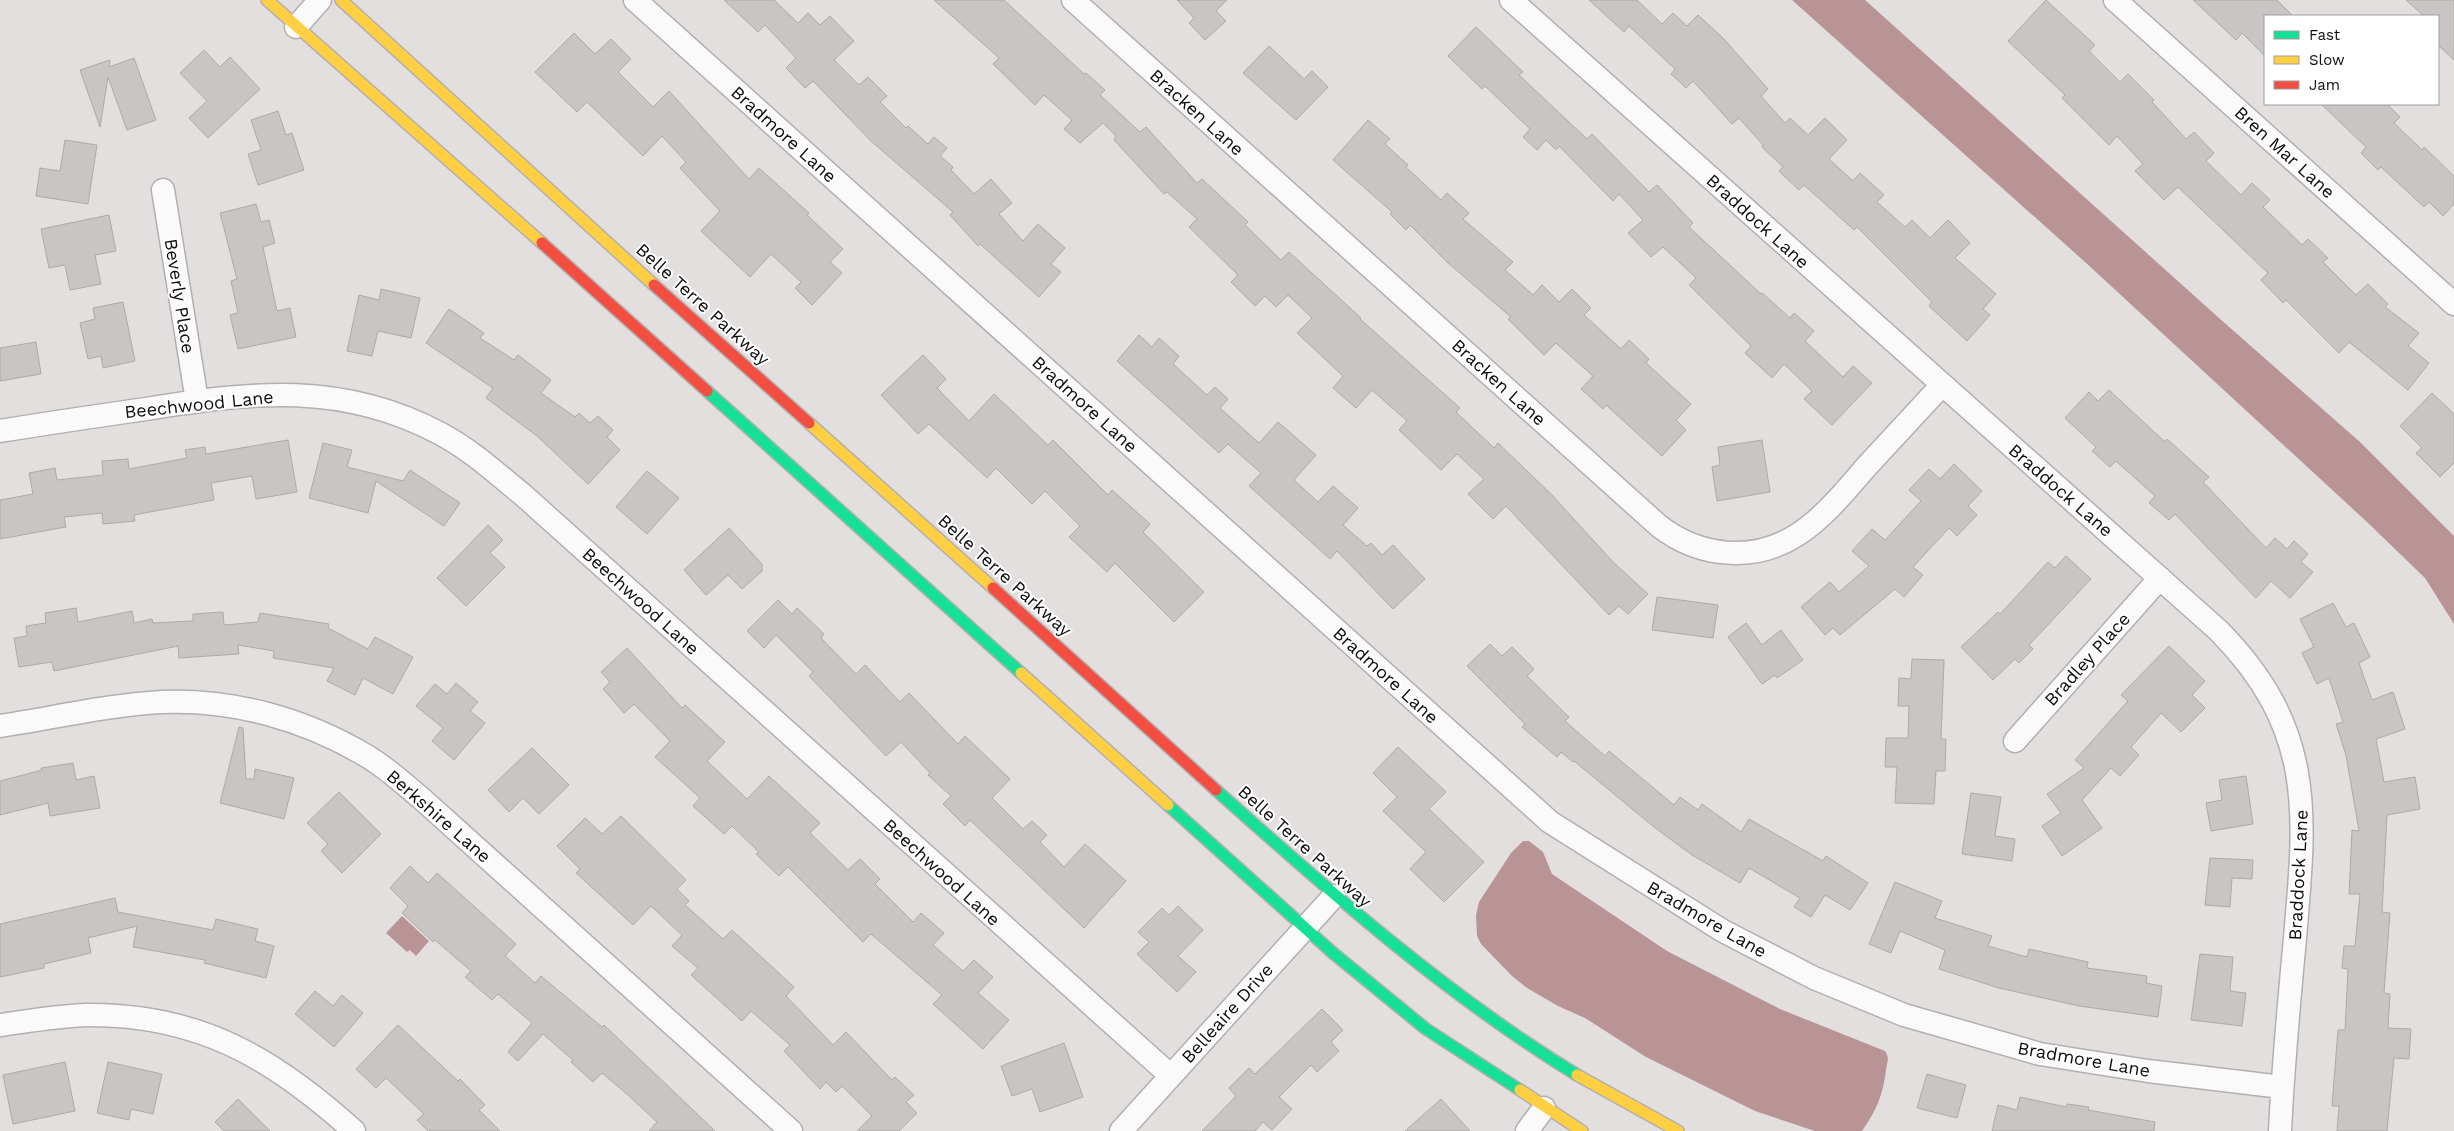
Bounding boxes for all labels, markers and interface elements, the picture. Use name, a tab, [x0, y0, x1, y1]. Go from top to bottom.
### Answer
legend	[2264, 15, 2439, 105]
text: Fast	[2309, 26, 2341, 44]
text: Slow	[2309, 51, 2345, 69]
street label: Bracken Lane	[1146, 64, 1248, 160]
text: Jam	[2309, 76, 2340, 94]
street label: Bradmore Lane	[727, 81, 841, 187]
street label: Bren Mar Lane	[2231, 102, 2339, 202]
street label: Braddock Lane	[1702, 169, 1814, 273]
street label: Beverly Place	[161, 237, 199, 355]
street label: Belle Terre Parkway	[632, 239, 774, 370]
street label: Bracken Lane	[1448, 334, 1550, 430]
street label: Bradmore Lane	[1028, 351, 1142, 457]
street label: Beechwood Lane	[123, 386, 275, 422]
street label: Braddock Lane	[2005, 439, 2117, 541]
street label: Belle Terre Parkway	[934, 510, 1076, 641]
street label: Beechwood Lane	[578, 543, 704, 659]
street label: Bradley Place	[2040, 608, 2134, 710]
street label: Bradmore Lane	[1329, 622, 1443, 728]
street label: Berkshire Lane	[383, 765, 495, 867]
street label: Belle Terre Parkway	[1234, 781, 1376, 912]
street label: Braddock Lane	[2284, 809, 2312, 941]
street label: Beechwood Lane	[879, 814, 1005, 930]
street label: Bradmore Lane	[1644, 876, 1770, 962]
street label: Belleaire Drive	[1177, 959, 1277, 1067]
street label: Bradmore Lane	[2016, 1037, 2152, 1081]

